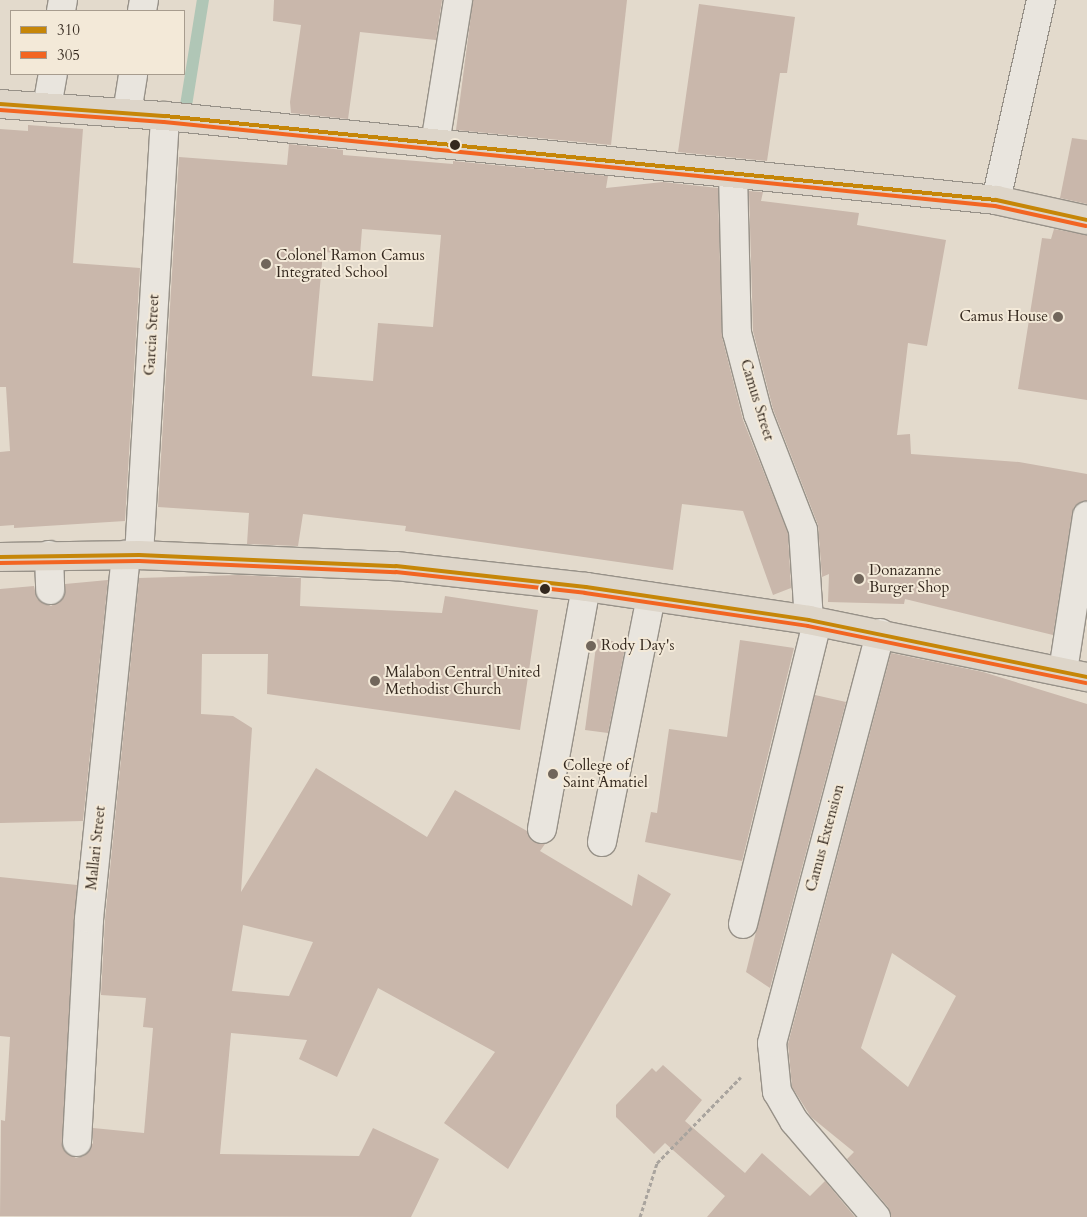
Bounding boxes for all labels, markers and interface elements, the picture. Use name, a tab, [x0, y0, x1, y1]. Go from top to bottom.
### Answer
legend	[10, 10, 185, 75]
text: 310	[57, 20, 80, 40]
text: 305	[57, 45, 80, 65]
unlabelled marker	[450, 140, 460, 150]
place label: Colonel Ramon Camus Integrated School	[276, 246, 425, 281]
marker: Colonel Ramon Camus Integrated School	[260, 258, 272, 270]
street label: Garcia Street	[141, 294, 163, 376]
place label: Camus House	[959, 308, 1048, 326]
marker: Camus House	[1052, 311, 1064, 323]
street label: Camus Street	[736, 357, 778, 443]
place label: Donazanne Burger Shop	[869, 561, 949, 596]
marker: Donazanne Burger Shop	[853, 573, 865, 585]
unlabelled marker	[540, 584, 550, 594]
place label: Rody Day's	[601, 637, 674, 655]
marker: Rody Day's	[585, 640, 597, 652]
place label: Malabon Central United Methodist Church	[385, 663, 540, 698]
marker: Malabon Central United Methodist Church	[369, 675, 381, 687]
place label: College of Saint Amatiel	[563, 756, 648, 791]
marker: College of Saint Amatiel	[547, 768, 559, 780]
street label: Camus Extension	[802, 782, 848, 894]
street label: Mallari Street	[83, 805, 109, 891]

